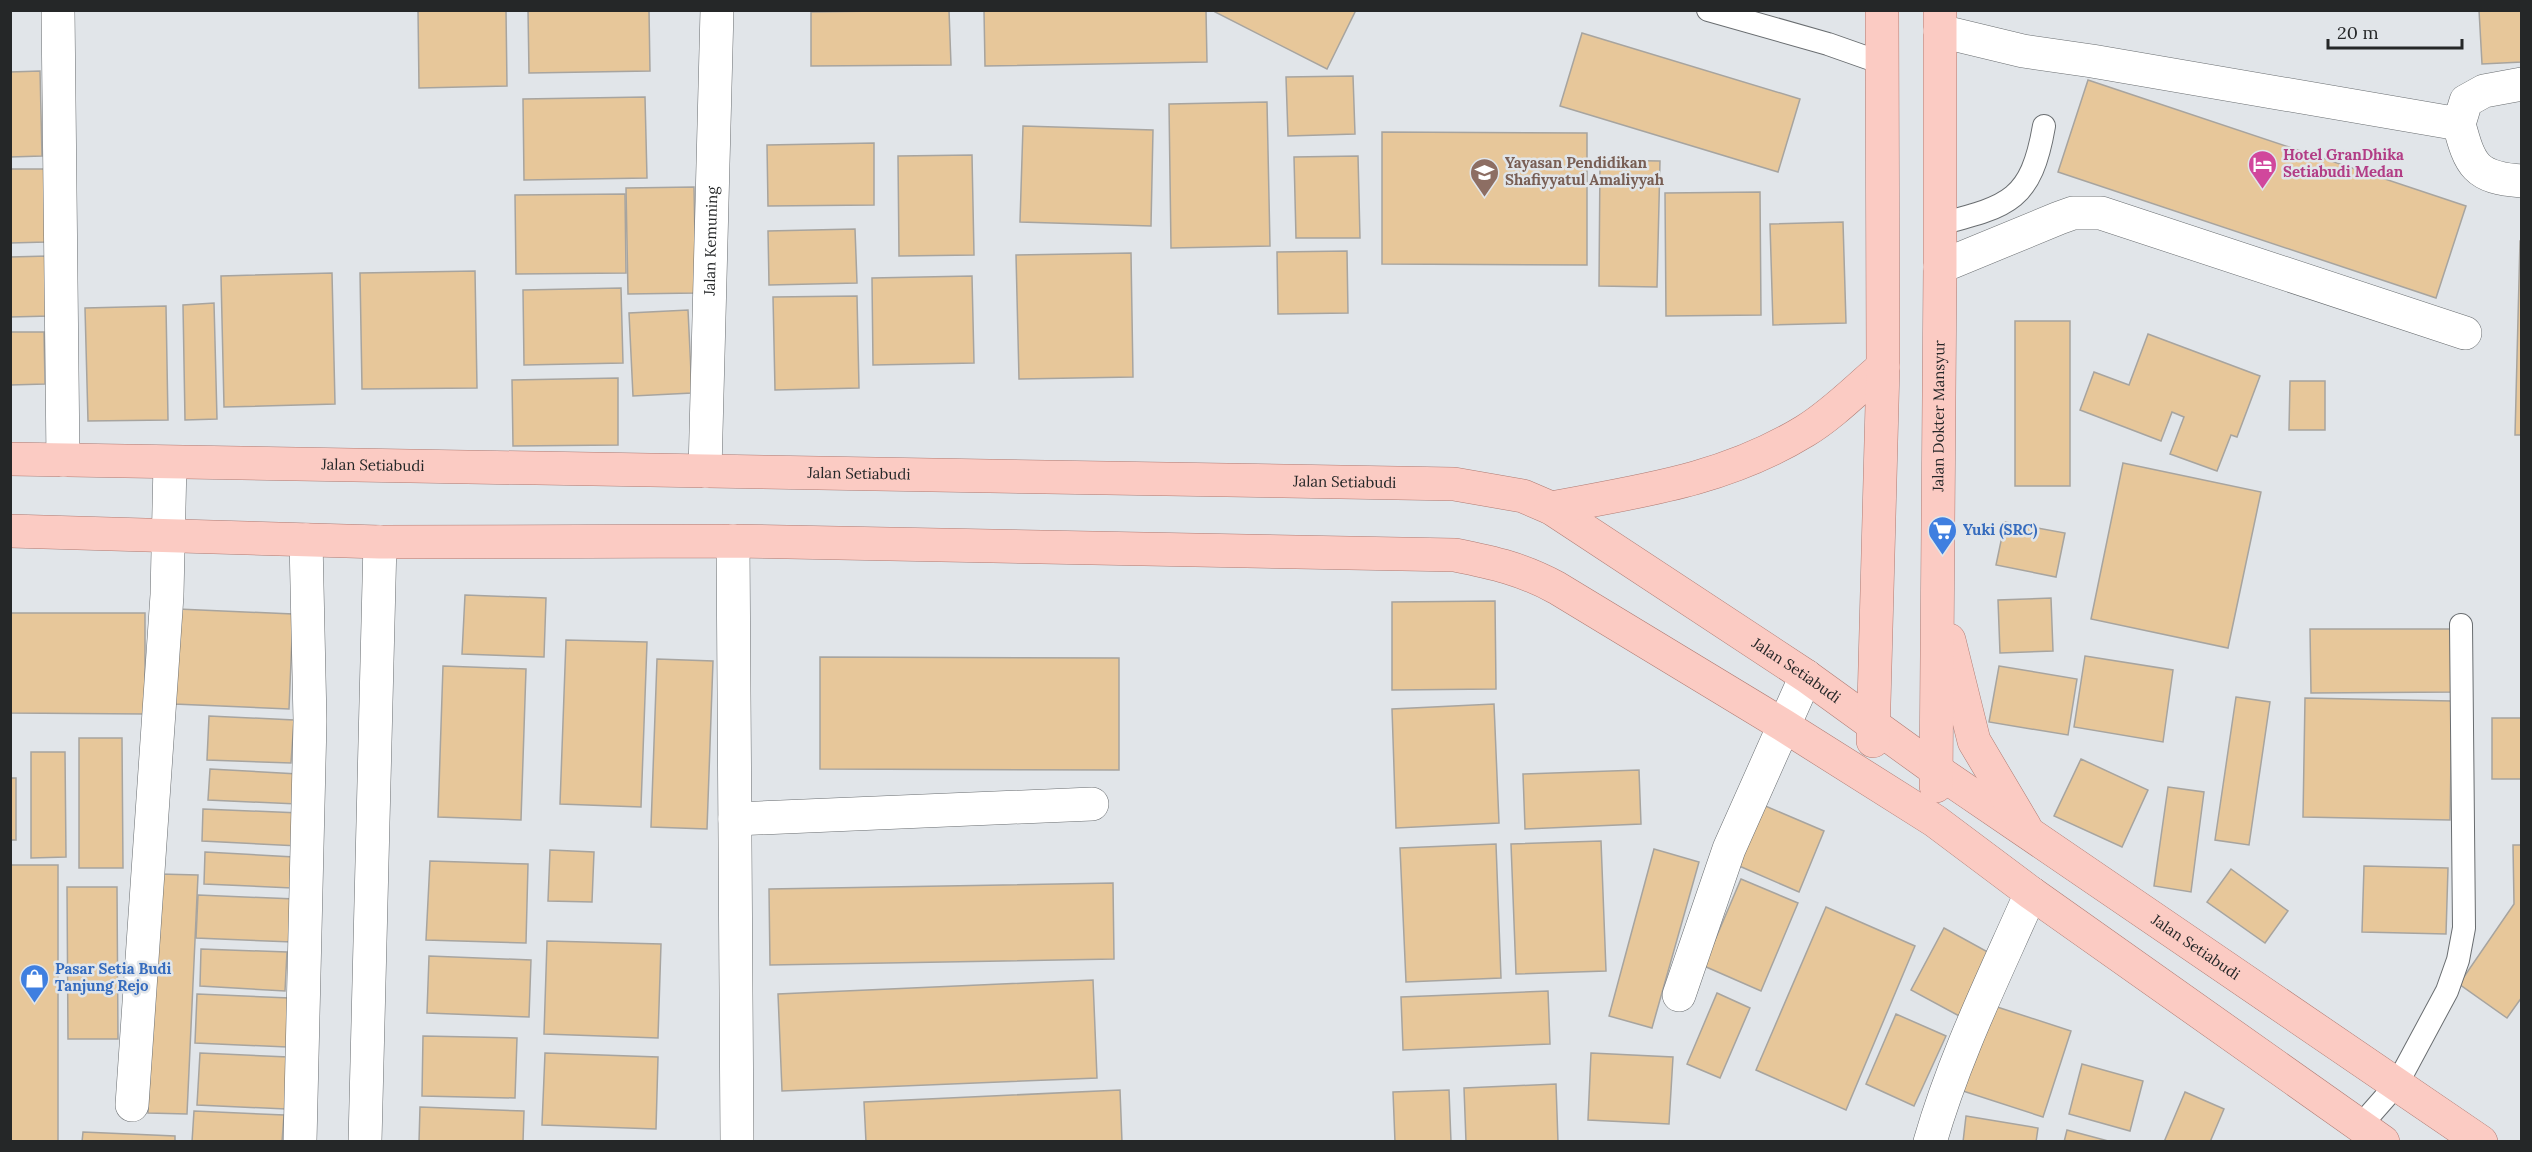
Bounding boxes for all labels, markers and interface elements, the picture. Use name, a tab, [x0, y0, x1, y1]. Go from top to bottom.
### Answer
scale bar	[2328, 12, 2462, 50]
text: 20 m	[2337, 21, 2379, 44]
place label: Hotel GranDhika Setiabudi Medan	[2283, 145, 2404, 181]
hotel icon: Hotel GranDhika Setiabudi Medan	[2246, 148, 2278, 190]
place label: Yayasan Pendidikan Shafiyyatul Amaliyyah	[1505, 153, 1665, 189]
school or university icon: Yayasan Pendidikan Shafiyyatul Amaliyyah	[1468, 156, 1500, 198]
street label: Jalan Kemuning	[700, 185, 721, 297]
street label: Jalan Dokter Mansyur	[1928, 340, 1948, 493]
street label: Jalan Setiabudi	[320, 454, 425, 475]
street label: Jalan Setiabudi	[806, 463, 911, 484]
street label: Jalan Setiabudi	[1292, 471, 1397, 492]
supermarket icon: Yuki (SRC)	[1926, 514, 1958, 556]
place label: Yuki (SRC)	[1963, 520, 2038, 540]
street label: Jalan Setiabudi	[1748, 633, 1845, 707]
street label: Jalan Setiabudi	[2147, 909, 2244, 984]
place label: Pasar Setia Budi Tanjung Rejo	[55, 959, 172, 995]
shop icon: Pasar Setia Budi Tanjung Rejo	[18, 962, 50, 1004]

